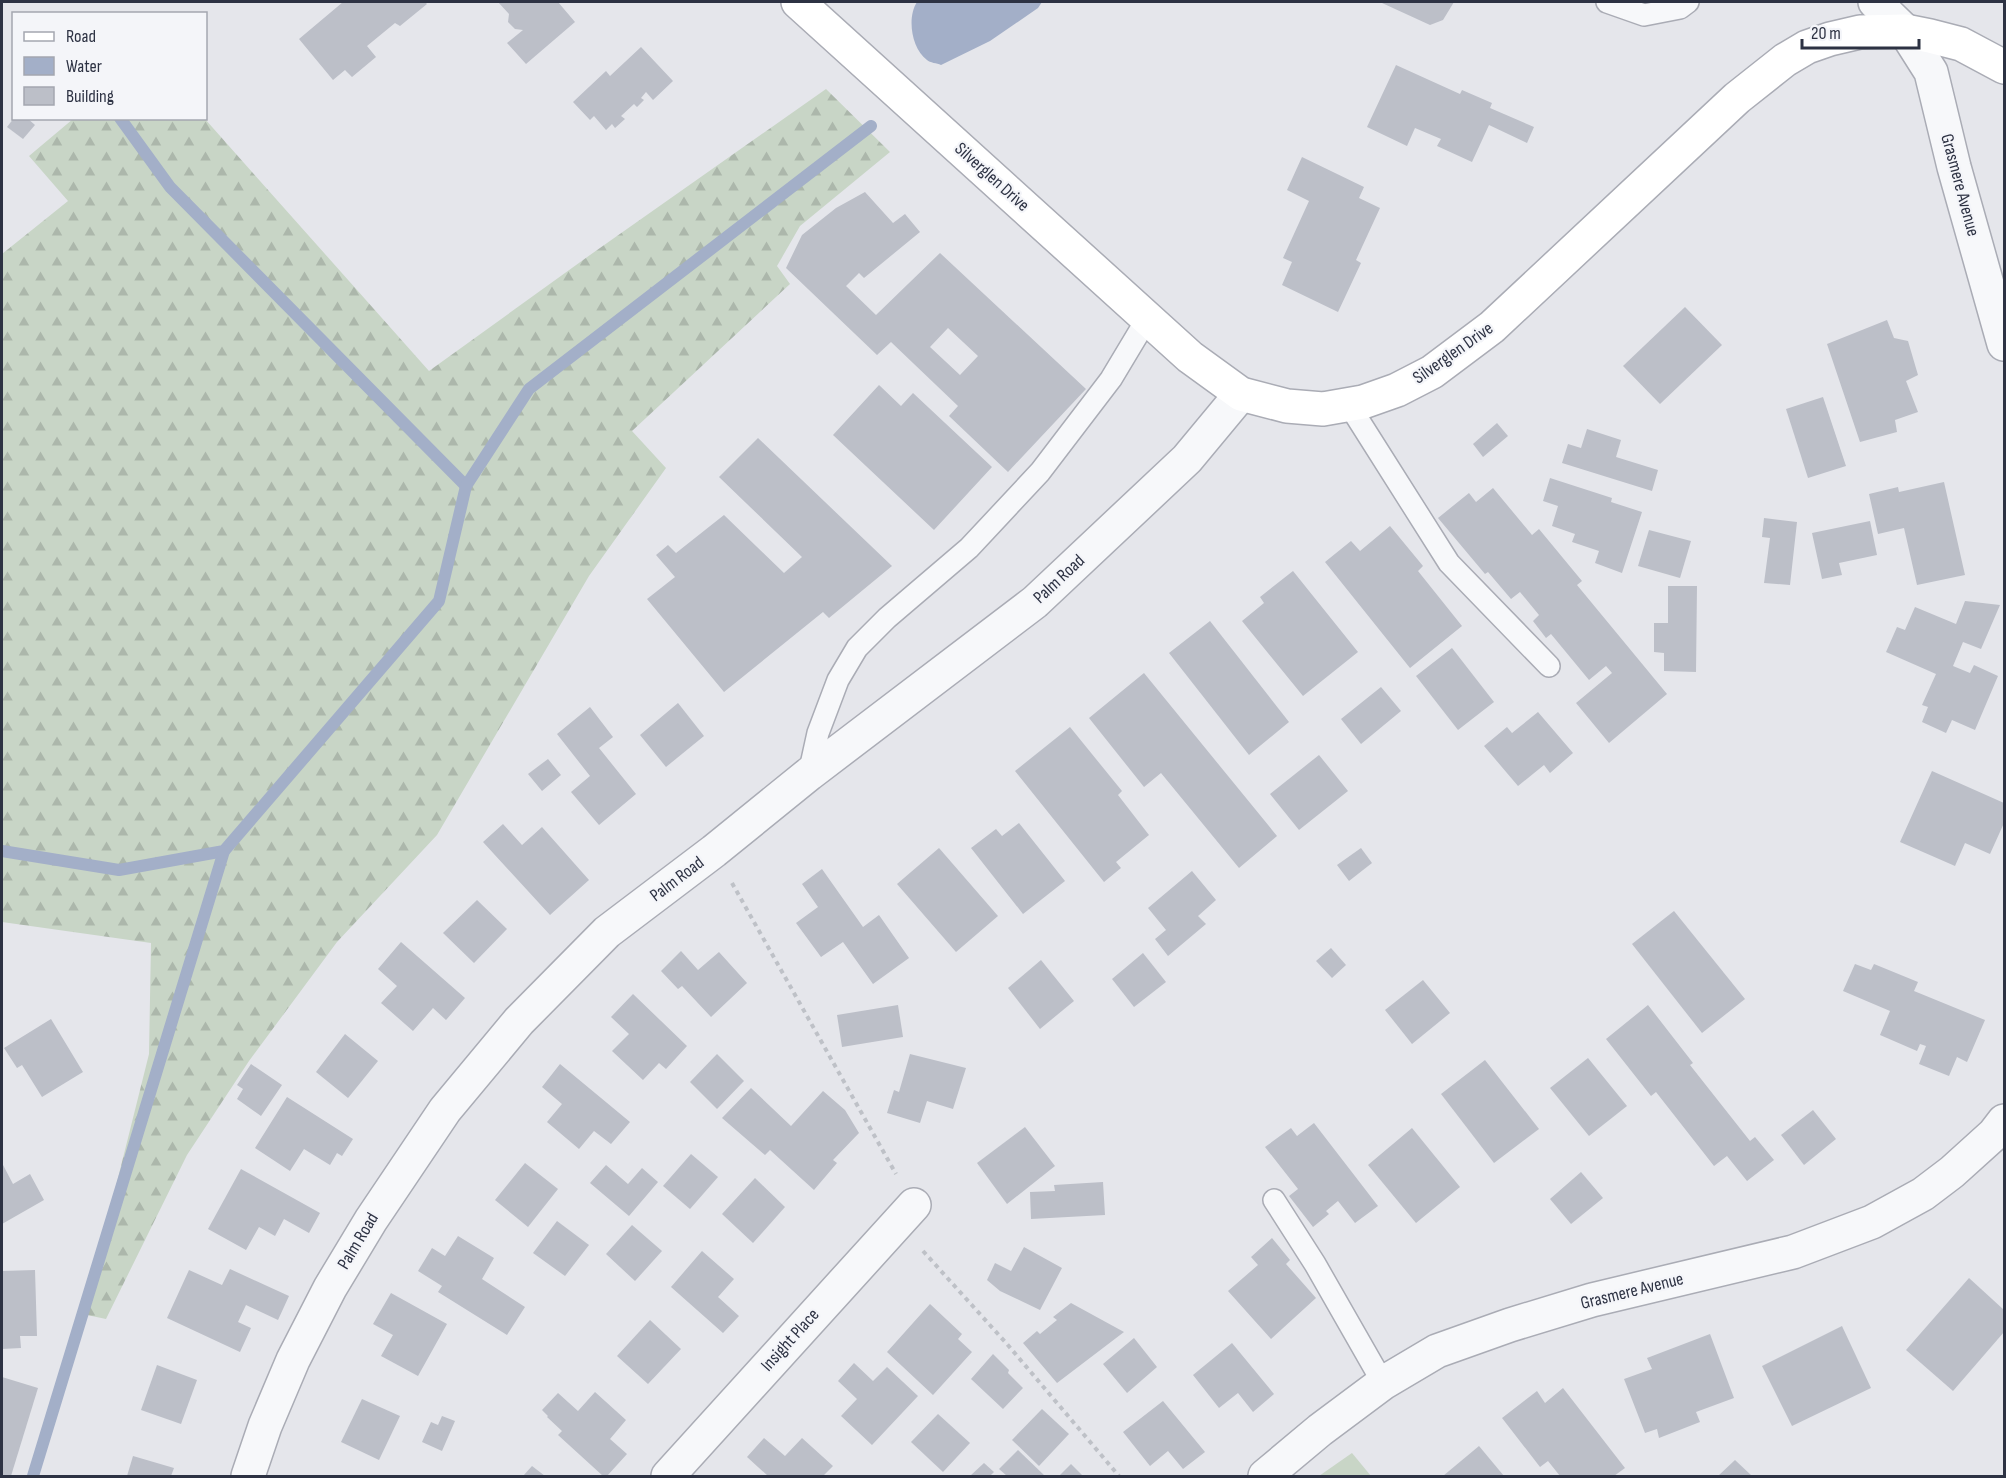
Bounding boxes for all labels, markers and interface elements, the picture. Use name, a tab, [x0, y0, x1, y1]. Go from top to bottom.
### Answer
legend	[12, 12, 207, 120]
scale bar	[1802, 12, 1919, 50]
text: 20 m	[1811, 23, 1841, 44]
text: Road	[66, 26, 96, 47]
text: Water	[66, 56, 102, 77]
text: Building	[66, 86, 114, 107]
street label: Grasmere Avenue	[1936, 132, 1984, 238]
street label: Silverglen Drive	[950, 138, 1034, 216]
street label: Silverglen Drive	[1409, 318, 1497, 388]
street label: Palm Road	[1029, 550, 1089, 608]
street label: Palm Road	[646, 852, 708, 906]
street label: Palm Road	[333, 1209, 383, 1273]
street label: Grasmere Avenue	[1578, 1268, 1686, 1314]
street label: Insight Place	[757, 1304, 823, 1376]

